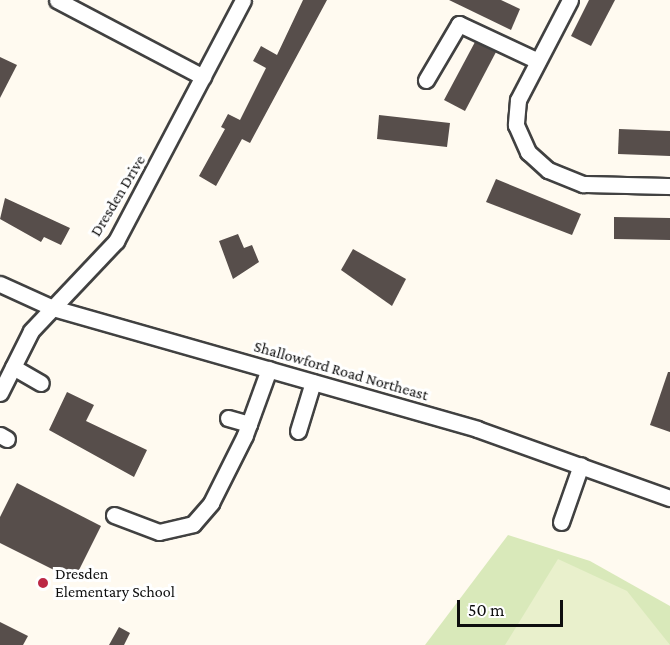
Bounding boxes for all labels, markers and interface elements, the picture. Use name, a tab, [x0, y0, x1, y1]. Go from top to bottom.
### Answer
street label: Dresden Drive	[86, 152, 150, 240]
street label: Shallowford Road Northeast	[252, 337, 430, 405]
place label: Dresden Elementary School	[55, 564, 175, 602]
marker: Dresden Elementary School	[36, 576, 50, 590]
scale bar	[460, 588, 566, 626]
text: 50 m	[468, 600, 505, 620]

